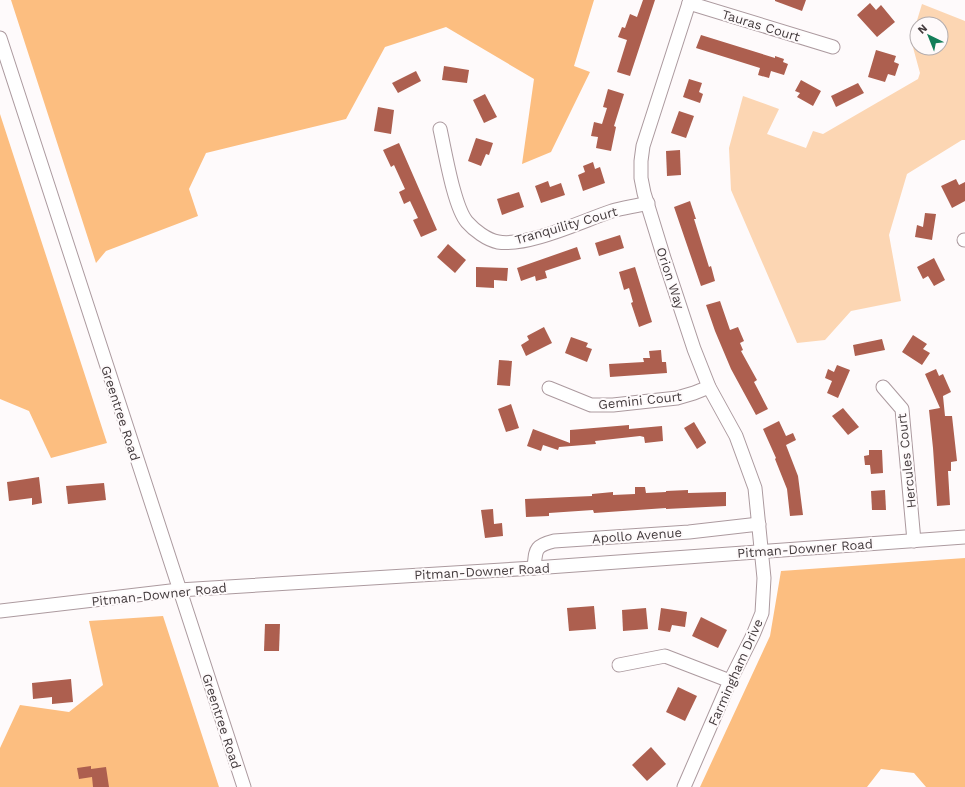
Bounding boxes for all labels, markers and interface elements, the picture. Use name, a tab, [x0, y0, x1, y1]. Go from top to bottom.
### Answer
street label: Tauras Court	[720, 6, 802, 45]
north arrow	[909, 16, 949, 56]
text: N	[915, 22, 930, 37]
street label: Tranquility Court	[513, 204, 620, 247]
street label: Orion Way	[653, 245, 688, 311]
street label: Greentree Road	[98, 364, 143, 463]
street label: Gemini Court	[598, 389, 683, 412]
street label: Hercules Court	[894, 412, 919, 509]
street label: Apollo Avenue	[592, 525, 683, 546]
street label: Pitman-Downer Road	[737, 536, 873, 561]
street label: Pitman-Downer Road	[414, 560, 550, 583]
street label: Pitman-Downer Road	[91, 580, 227, 609]
street label: Farmingham Drive	[705, 616, 766, 728]
street label: Greentree Road	[199, 672, 244, 771]

